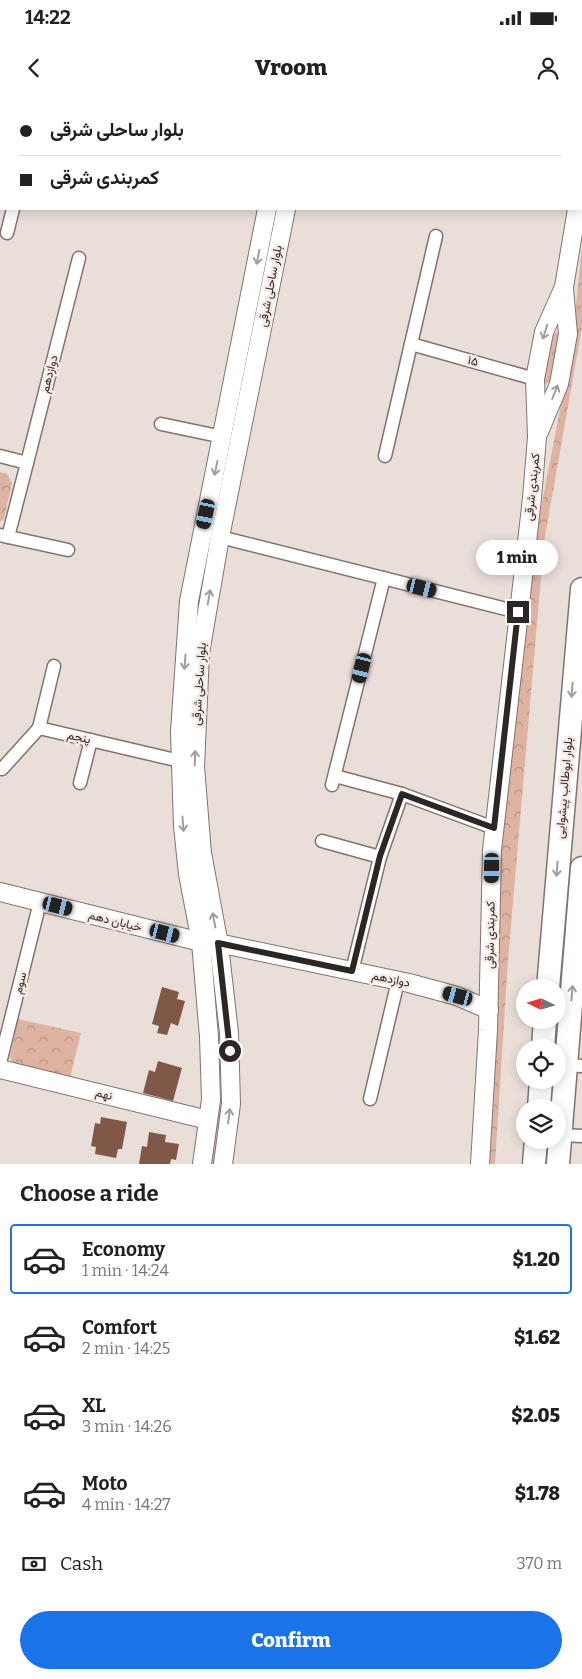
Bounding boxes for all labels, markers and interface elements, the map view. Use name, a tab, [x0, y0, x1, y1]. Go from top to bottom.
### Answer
text: 14:22	[25, 6, 71, 29]
icon: back	[20, 54, 48, 82]
text: Vroom	[255, 54, 327, 81]
icon: person	[534, 54, 562, 82]
text: بلوار ساحلی شرقی	[50, 118, 184, 141]
text: کمربندی شرقی	[50, 166, 159, 189]
street label: بلوار ساحلی شرقی	[255, 244, 286, 328]
one-way arrow	[253, 248, 262, 264]
one-way arrow	[540, 324, 549, 339]
street label: دوازدهم	[38, 353, 62, 395]
street label: ۱۵	[466, 353, 480, 369]
one-way arrow	[551, 385, 561, 400]
street label: کمربندی شرقی	[521, 452, 544, 522]
one-way arrow	[211, 459, 221, 475]
car	[195, 498, 216, 530]
callout: 1 min	[477, 540, 559, 574]
text: 1 min	[497, 548, 537, 567]
car	[405, 577, 438, 599]
one-way arrow	[204, 589, 214, 605]
route end	[507, 601, 529, 623]
street label: بلوار ساحلی شرقی	[189, 642, 210, 726]
car	[351, 652, 372, 684]
one-way arrow	[180, 654, 189, 670]
one-way arrow	[568, 681, 577, 697]
street label: پنجم	[66, 728, 92, 748]
street label: بلوار ابوطالب پیشوایی	[553, 737, 576, 839]
one-way arrow	[191, 751, 200, 767]
one-way arrow	[178, 816, 187, 832]
car	[484, 853, 499, 883]
one-way arrow	[553, 861, 562, 877]
car	[41, 895, 74, 917]
street label: کمربندی شرقی	[482, 901, 499, 969]
street label: خیابان دهم	[87, 908, 143, 935]
one-way arrow	[208, 912, 218, 928]
car	[148, 922, 181, 944]
street label: دوازدهم	[370, 968, 412, 991]
street label: سوم	[11, 971, 30, 996]
north arrow	[516, 979, 566, 1029]
map controls	[516, 979, 566, 1149]
car	[441, 985, 474, 1007]
one-way arrow	[567, 986, 577, 1002]
button: locate	[516, 1039, 566, 1089]
route start	[219, 1040, 241, 1062]
street label: نهم	[94, 1085, 114, 1104]
button: layers	[516, 1099, 566, 1149]
one-way arrow	[224, 1108, 234, 1124]
text: Choose a ride	[20, 1180, 159, 1207]
icon: car	[22, 1237, 67, 1282]
text: Economy	[82, 1238, 165, 1261]
text: $1.20	[513, 1248, 560, 1271]
text: 1 min · 14:24	[82, 1261, 169, 1280]
icon: car	[22, 1315, 67, 1360]
text: Comfort	[82, 1316, 157, 1339]
text: $1.62	[514, 1326, 560, 1349]
text: 2 min · 14:25	[82, 1339, 170, 1358]
icon: car	[22, 1393, 67, 1438]
text: XL	[82, 1394, 106, 1417]
text: $2.05	[511, 1404, 560, 1427]
text: 3 min · 14:26	[82, 1417, 172, 1436]
icon: car	[22, 1471, 67, 1516]
text: Moto	[82, 1472, 128, 1495]
text: $1.78	[515, 1482, 560, 1505]
text: 4 min · 14:27	[82, 1495, 170, 1514]
icon: cash	[20, 1550, 48, 1578]
text: Cash	[60, 1552, 103, 1575]
text: 370 m	[516, 1554, 562, 1573]
button: Confirm	[20, 1611, 562, 1669]

